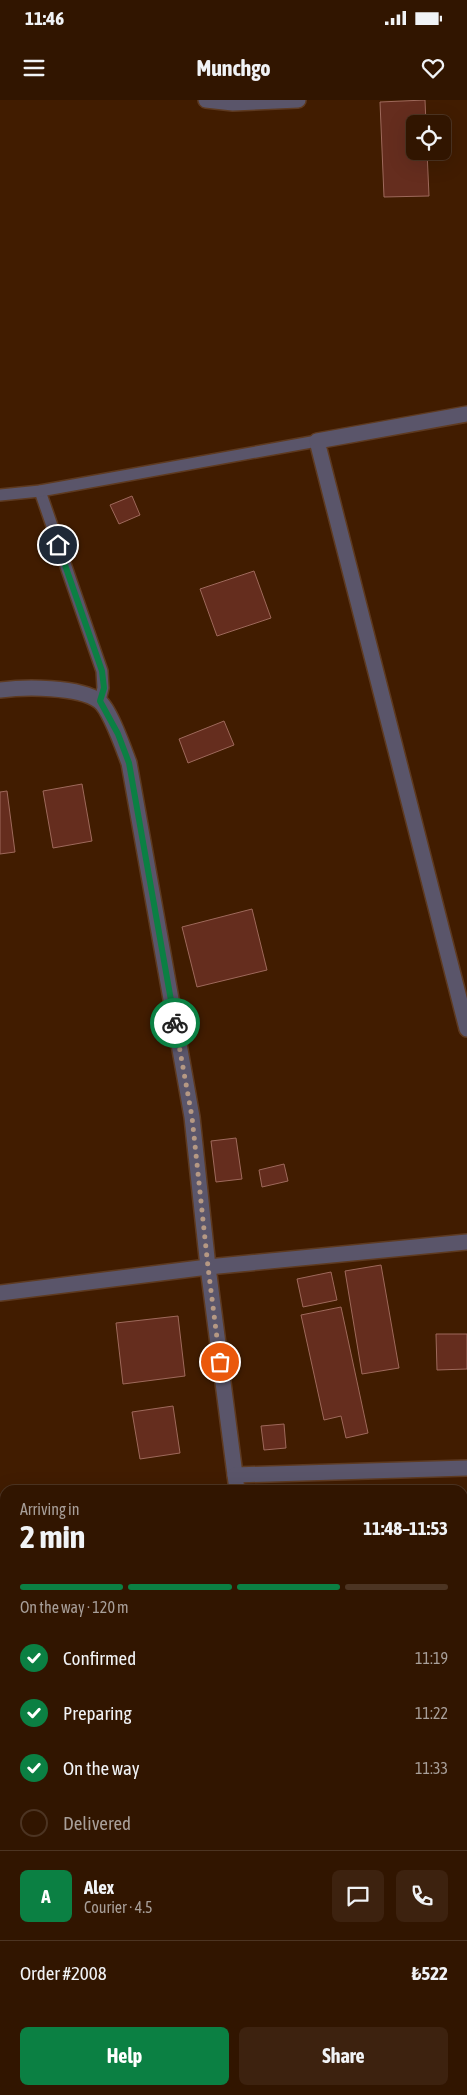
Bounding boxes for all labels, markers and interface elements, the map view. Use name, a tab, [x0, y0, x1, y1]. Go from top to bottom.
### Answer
text: 11:46	[25, 7, 64, 29]
icon: menu	[20, 54, 48, 82]
icon: heart	[419, 54, 447, 82]
text: Munchgo	[196, 55, 271, 81]
map controls	[406, 115, 451, 160]
button: locate	[406, 115, 451, 160]
pin	[37, 524, 79, 566]
icon: home	[44, 531, 72, 559]
courier	[150, 998, 200, 1048]
icon: bike	[161, 1009, 189, 1037]
pin	[199, 1341, 241, 1383]
icon: bag	[206, 1348, 234, 1376]
text: Arriving in	[20, 1500, 80, 1518]
text: 11:48–11:53	[363, 1517, 448, 1539]
text: 2 min	[20, 1518, 85, 1555]
text: On the way · 120 m	[20, 1598, 129, 1616]
icon: check	[20, 1644, 48, 1672]
text: Confirmed	[63, 1647, 136, 1669]
text: 11:19	[415, 1649, 448, 1667]
icon: check	[20, 1699, 48, 1727]
text: Preparing	[63, 1702, 132, 1724]
text: 11:22	[415, 1704, 448, 1722]
icon: check	[20, 1754, 48, 1782]
text: On the way	[63, 1757, 140, 1779]
text: 11:33	[415, 1759, 448, 1777]
text: Delivered	[63, 1812, 131, 1834]
button: chat	[332, 1870, 384, 1922]
button: phone	[396, 1870, 448, 1922]
text: Alex	[84, 1876, 114, 1898]
text: A	[41, 1885, 51, 1907]
text: Courier · 4.5	[84, 1898, 153, 1916]
text: Order #2008	[20, 1962, 107, 1984]
text: ₺522	[412, 1962, 448, 1984]
button: Help	[20, 2027, 229, 2085]
button: Share	[239, 2027, 448, 2085]

